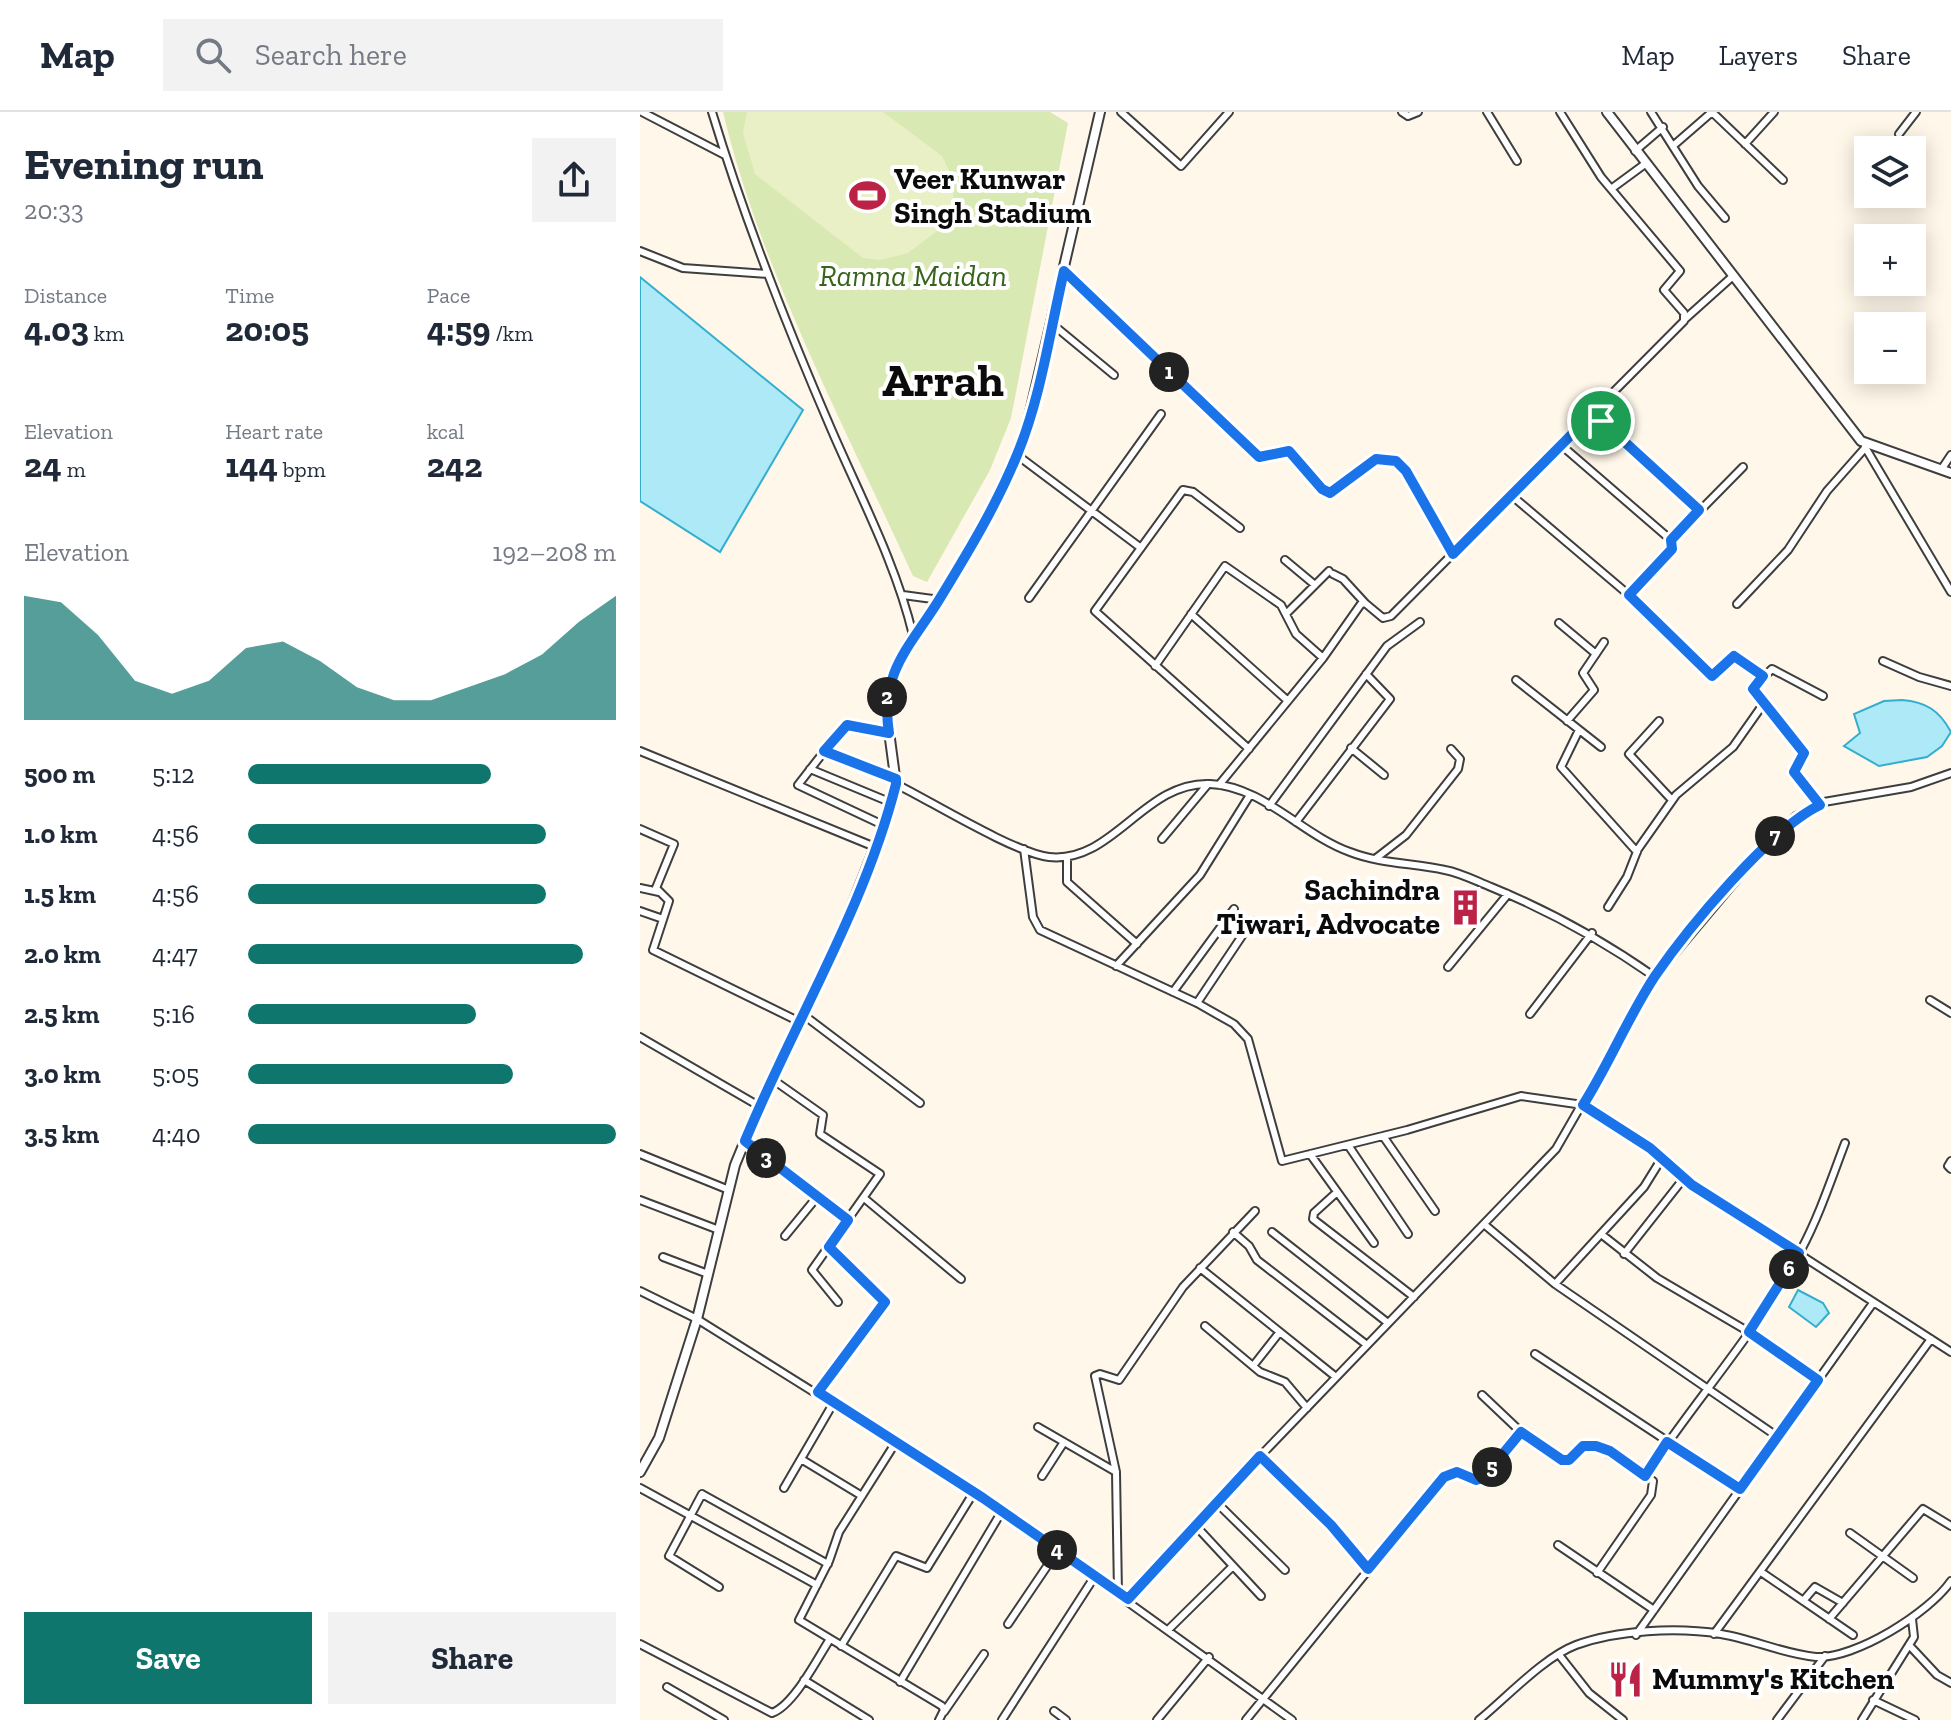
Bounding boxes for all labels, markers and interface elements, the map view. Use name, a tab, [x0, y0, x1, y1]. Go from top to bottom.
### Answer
search box	[163, 19, 723, 91]
text: Map	[40, 32, 115, 78]
icon: search	[191, 33, 235, 77]
text: Search here	[255, 37, 407, 73]
text: Map	[1621, 39, 1675, 72]
text: Layers	[1719, 39, 1798, 72]
text: Share	[1842, 39, 1911, 72]
map controls	[1854, 136, 1926, 384]
button: layers	[1854, 136, 1926, 208]
text: Evening run	[24, 137, 264, 190]
button: share	[532, 138, 616, 222]
place label: Veer Kunwar Singh Stadium	[894, 161, 1091, 231]
sports icon: Veer Kunwar Singh Stadium	[849, 177, 887, 215]
text: 20:33	[24, 194, 84, 226]
button: +	[1854, 224, 1926, 296]
park label: Ramna Maidan	[819, 258, 1007, 294]
text: Distance	[24, 282, 107, 309]
text: Time	[225, 282, 274, 309]
text: Pace	[427, 282, 470, 309]
text: 4.03	[24, 309, 89, 350]
text: 20:05	[225, 309, 309, 350]
text: 4:59	[427, 309, 490, 350]
button: −	[1854, 312, 1926, 384]
text: km	[89, 320, 124, 347]
text: /km	[490, 320, 533, 347]
pin: 1	[1149, 352, 1189, 392]
district label: Arrah	[882, 353, 1004, 408]
text: 1	[1165, 358, 1173, 385]
pin	[1567, 387, 1635, 455]
icon: arrive	[1579, 399, 1623, 443]
text: Elevation	[24, 418, 113, 445]
text: Heart rate	[225, 418, 323, 445]
text: kcal	[427, 418, 464, 445]
text: 24	[24, 445, 62, 486]
text: 144	[225, 445, 278, 486]
text: 242	[427, 445, 483, 486]
text: m	[62, 456, 86, 483]
text: bpm	[278, 456, 326, 483]
text: Elevation	[24, 536, 129, 568]
text: 192–208 m	[492, 536, 616, 568]
pin: 2	[867, 677, 907, 717]
text: 2	[881, 683, 893, 710]
text: 500 m	[24, 758, 95, 790]
text: 5:12	[152, 758, 195, 790]
pin: 7	[1755, 816, 1795, 856]
text: 1.0 km	[24, 818, 97, 850]
text: 4:56	[152, 818, 199, 850]
text: 7	[1770, 822, 1780, 849]
place label: Sachindra Tiwari, Advocate	[1217, 872, 1440, 942]
text: 1.5 km	[24, 878, 96, 910]
text: 4:56	[152, 878, 199, 910]
building icon: Sachindra Tiwari, Advocate	[1447, 888, 1485, 926]
text: 2.0 km	[24, 938, 101, 970]
text: 4:47	[152, 938, 198, 970]
text: 2.5 km	[24, 998, 99, 1030]
text: 5:16	[152, 998, 195, 1030]
text: 3.0 km	[24, 1058, 101, 1090]
text: 5:05	[152, 1058, 199, 1090]
text: 3.5 km	[24, 1118, 99, 1150]
text: 4:40	[152, 1118, 201, 1150]
pin: 3	[746, 1138, 786, 1178]
text: 3	[760, 1144, 772, 1171]
pin: 6	[1769, 1249, 1809, 1289]
text: 6	[1783, 1255, 1795, 1282]
pin: 5	[1472, 1447, 1512, 1487]
text: 5	[1486, 1453, 1498, 1480]
pin: 4	[1037, 1530, 1077, 1570]
text: 4	[1051, 1536, 1063, 1563]
button: Save	[24, 1612, 312, 1704]
button: Share	[328, 1612, 616, 1704]
restaurant icon: Mummy's Kitchen	[1607, 1660, 1645, 1698]
place label: Mummy's Kitchen	[1652, 1661, 1895, 1697]

